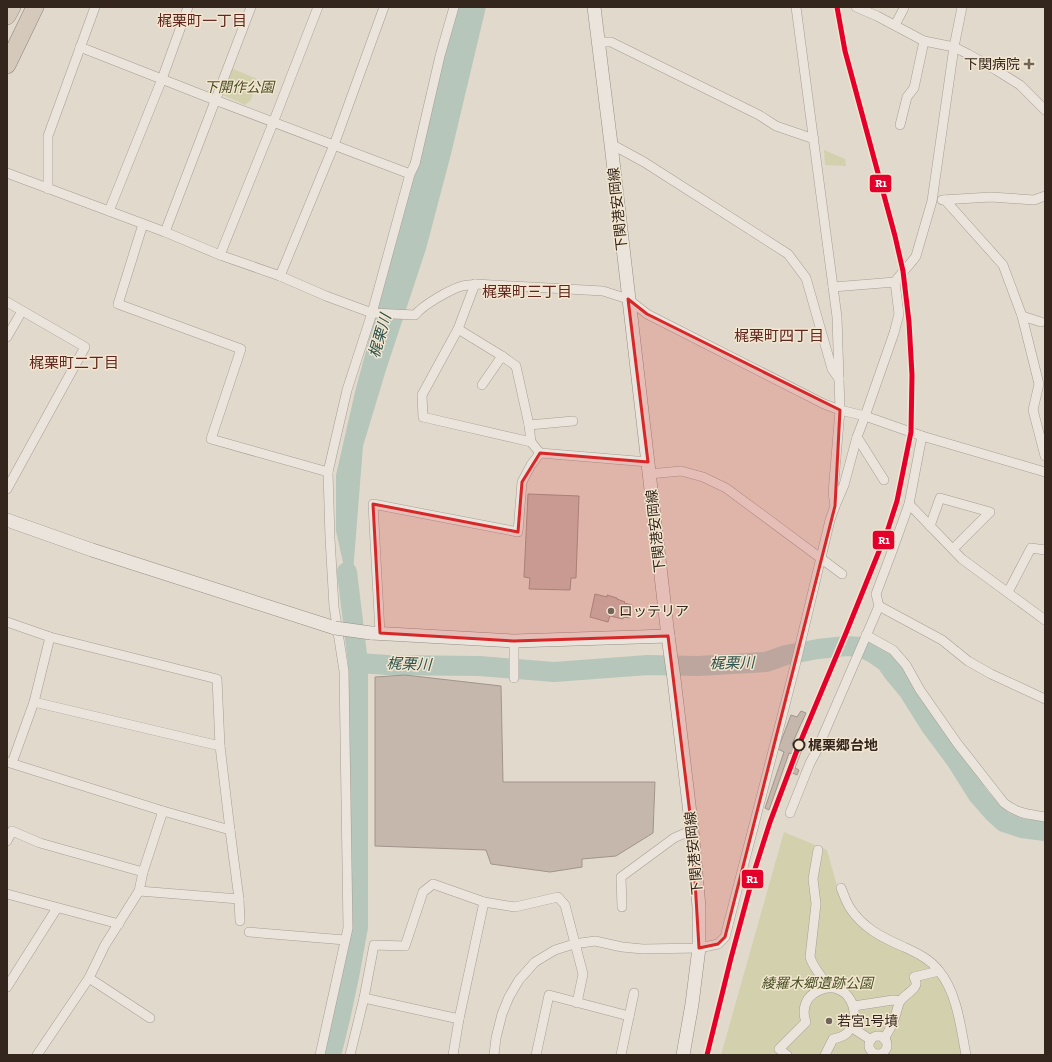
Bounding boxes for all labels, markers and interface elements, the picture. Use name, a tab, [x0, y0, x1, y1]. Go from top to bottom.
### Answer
district label: 梶栗町一丁目	[157, 12, 247, 30]
place label: 下関病院	[964, 56, 1020, 73]
marker: 下関病院	[1023, 58, 1035, 70]
park label: 下開作公園	[204, 79, 276, 96]
street label: 下関港安岡線	[605, 166, 631, 252]
line badge: R1	[869, 174, 892, 193]
text: R1	[875, 177, 887, 190]
district label: 梶栗町三丁目	[482, 283, 572, 301]
water label: 梶栗川	[365, 310, 395, 360]
district label: 梶栗町四丁目	[734, 327, 824, 345]
district label: 梶栗町二丁目	[29, 354, 119, 372]
street label: 下関港安岡線	[643, 488, 669, 574]
line badge: R1	[872, 530, 895, 550]
text: R1	[878, 534, 890, 547]
place label: ロッテリア	[619, 603, 689, 620]
marker: ロッテリア	[606, 606, 616, 616]
water label: 梶栗川	[386, 654, 434, 674]
water label: 梶栗川	[709, 654, 757, 672]
place label: 梶栗郷台地	[808, 737, 878, 754]
marker: 梶栗郷台地	[792, 738, 806, 752]
street label: 下関港安岡線	[682, 810, 706, 896]
line badge: R1	[741, 869, 764, 889]
text: R1	[746, 873, 758, 886]
park label: 綾羅木郷遺跡公園	[761, 975, 875, 992]
place label: 若宮1号墳	[837, 1013, 898, 1030]
marker: 若宮1号墳	[824, 1016, 834, 1026]

